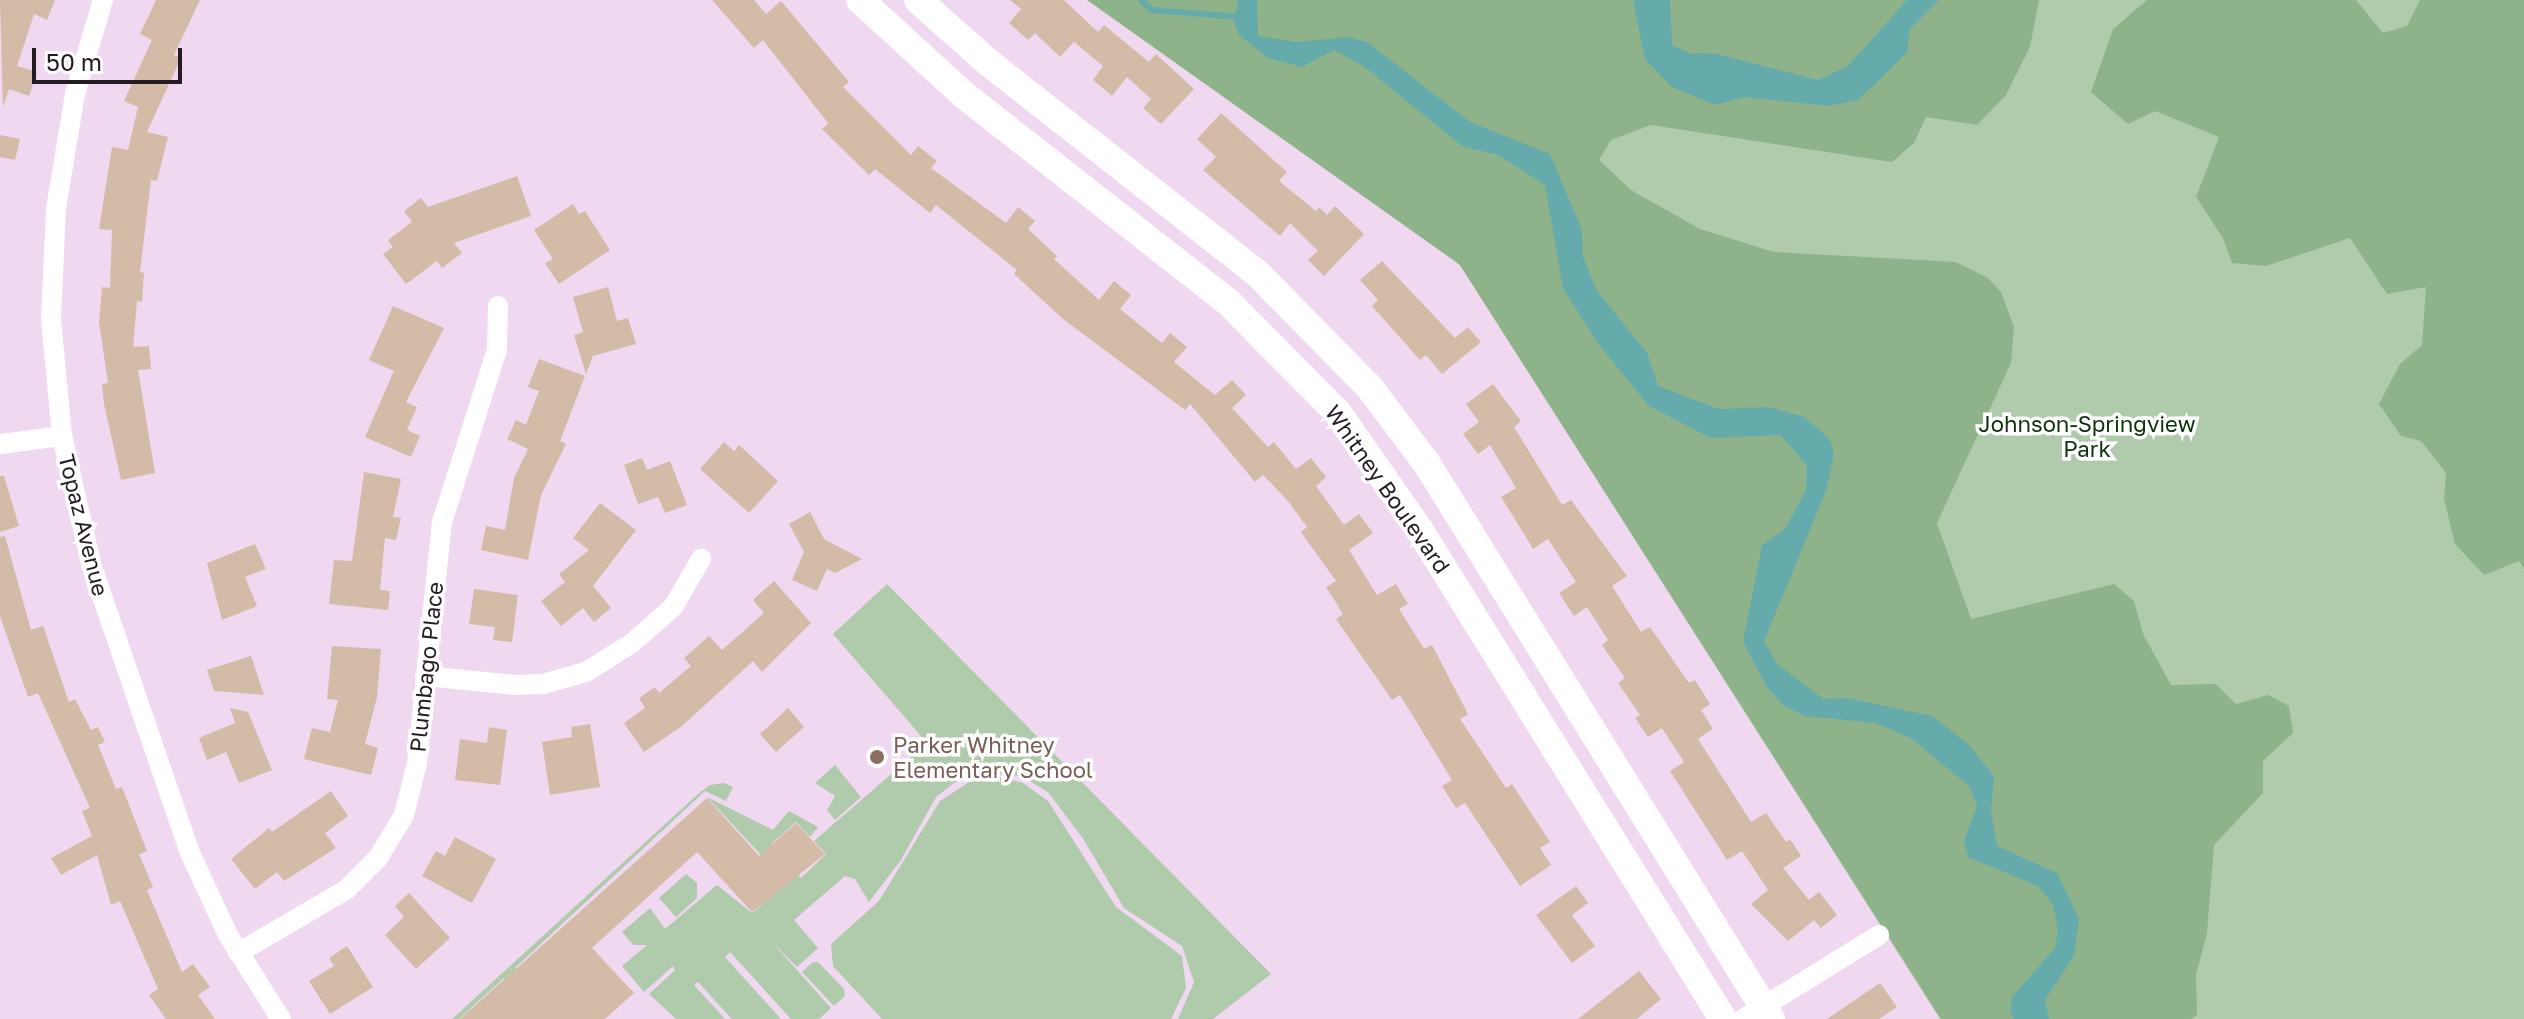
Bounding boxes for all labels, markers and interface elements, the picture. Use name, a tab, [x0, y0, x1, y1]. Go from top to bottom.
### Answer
scale bar	[36, 32, 186, 82]
text: 50 m	[46, 47, 102, 76]
street label: Whitney Boulevard	[1320, 400, 1456, 578]
park label: Johnson-Springview Park	[1979, 410, 2195, 462]
street label: Topaz Avenue	[54, 451, 114, 599]
street label: Plumbago Place	[404, 581, 448, 753]
place label: Parker Whitney Elementary School	[893, 731, 1093, 782]
marker: Parker Whitney Elementary School	[868, 748, 886, 766]

